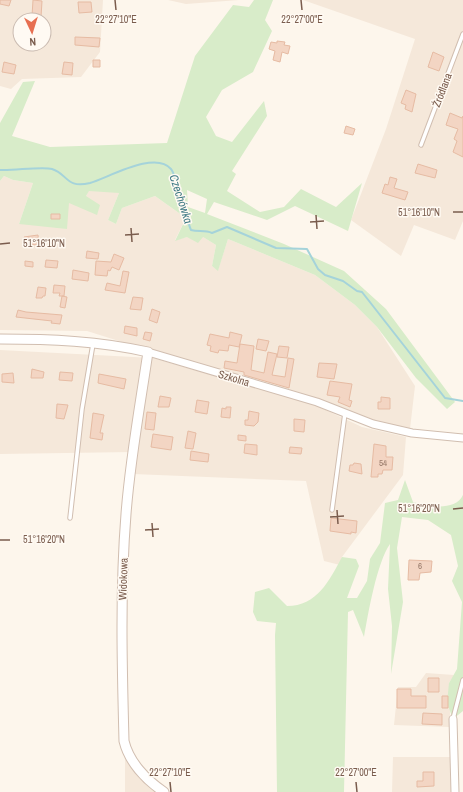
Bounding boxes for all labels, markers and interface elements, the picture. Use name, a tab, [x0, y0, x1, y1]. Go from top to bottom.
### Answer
north arrow	[12, 12, 52, 52]
text: 22°27'10"E	[95, 13, 137, 26]
text: 22°27'00"E	[281, 13, 323, 26]
text: N	[29, 35, 36, 49]
street label: Źródlana	[429, 71, 455, 109]
water label: Czechówka	[166, 172, 197, 226]
text: 51°16'10"N	[398, 206, 440, 219]
text: 51°16'10"N	[23, 237, 65, 250]
street label: Szkolna	[217, 367, 251, 389]
house number: 54	[379, 457, 387, 469]
text: 51°16'20"N	[398, 502, 440, 515]
text: 51°16'20"N	[23, 533, 65, 546]
street label: Widokowa	[115, 558, 131, 600]
house number: 6	[418, 560, 422, 572]
text: 22°27'10"E	[149, 766, 191, 779]
text: 22°27'00"E	[335, 766, 377, 779]

